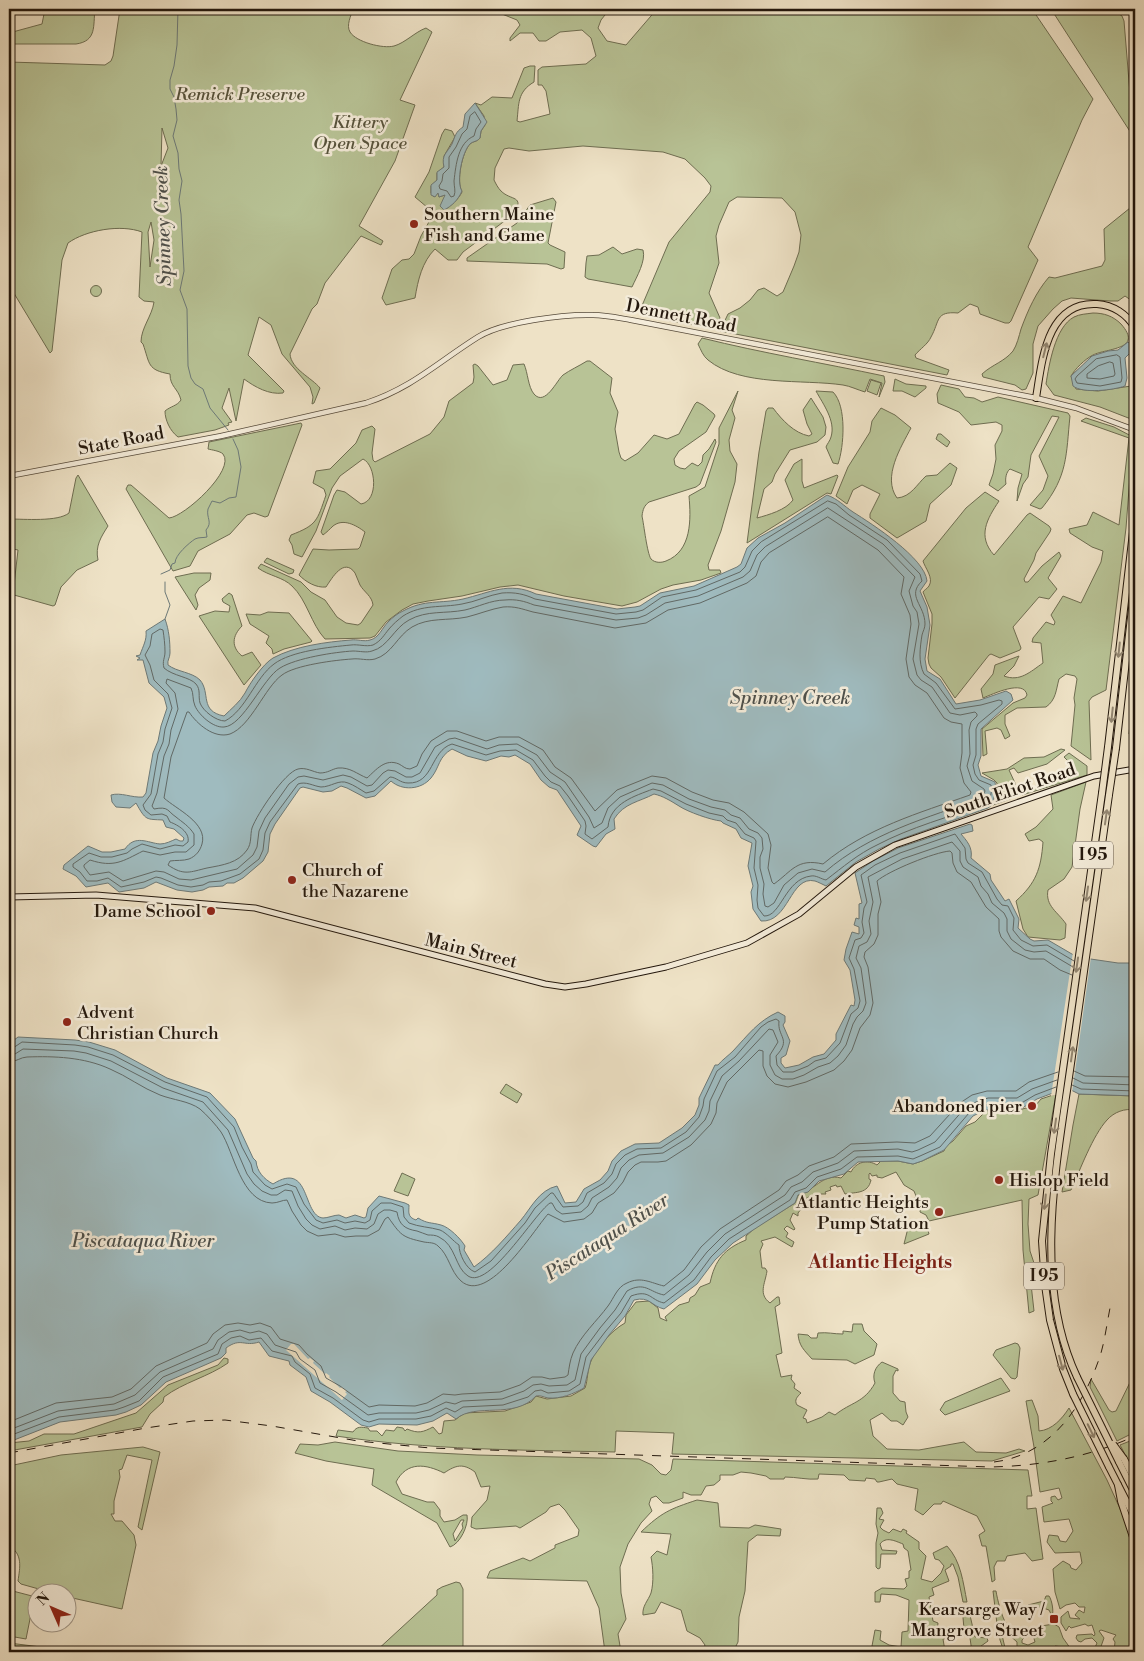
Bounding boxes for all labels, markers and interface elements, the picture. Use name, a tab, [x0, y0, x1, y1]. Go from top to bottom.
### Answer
park label: Remick Preserve	[174, 83, 306, 106]
park label: Kittery Open Space	[313, 111, 408, 155]
water label: Spinney Creek	[149, 165, 177, 287]
place label: Southern Maine Fish and Game	[424, 203, 554, 247]
marker: Southern Maine Fish and Game	[408, 218, 420, 230]
street label: Dennett Road	[624, 294, 739, 338]
one-way arrow	[1041, 343, 1051, 359]
street label: State Road	[76, 421, 167, 461]
one-way arrow	[1114, 642, 1124, 658]
water label: Spinney Creek	[730, 686, 850, 710]
one-way arrow	[1107, 706, 1117, 722]
street label: South Eliot Road	[941, 758, 1079, 824]
one-way arrow	[1101, 810, 1111, 826]
road number: I 95	[1073, 842, 1113, 868]
place label: Church of the Nazarene	[302, 859, 409, 903]
marker: Church of the Nazarene	[286, 874, 298, 886]
one-way arrow	[1082, 885, 1092, 901]
place label: Dame School	[94, 900, 202, 923]
marker: Dame School	[205, 905, 217, 917]
street label: Main Street	[422, 928, 520, 974]
one-way arrow	[1072, 956, 1082, 972]
place label: Advent Christian Church	[76, 1001, 219, 1045]
marker: Advent Christian Church	[61, 1016, 73, 1028]
one-way arrow	[1068, 1047, 1078, 1063]
place label: Abandoned pier	[892, 1095, 1022, 1118]
marker: Abandoned pier	[1026, 1100, 1038, 1112]
one-way arrow	[1050, 1117, 1060, 1133]
place label: Hislop Field	[1009, 1169, 1110, 1192]
marker: Hislop Field	[993, 1174, 1005, 1186]
water label: Piscataqua River	[540, 1188, 674, 1286]
place label: Atlantic Heights Pump Station	[795, 1191, 929, 1235]
one-way arrow	[1040, 1194, 1050, 1210]
marker: Atlantic Heights Pump Station	[933, 1206, 945, 1218]
water label: Piscataqua River	[71, 1229, 215, 1253]
district label: Atlantic Heights	[807, 1250, 952, 1274]
road number: I 95	[1024, 1262, 1064, 1290]
one-way arrow	[1057, 1354, 1066, 1370]
one-way arrow	[1087, 1423, 1096, 1438]
north arrow	[28, 1584, 78, 1634]
text: N	[33, 1589, 54, 1610]
place label: Kearsarge Way / Mangrove Street	[911, 1598, 1046, 1642]
marker: Kearsarge Way / Mangrove Street	[1048, 1613, 1060, 1625]

